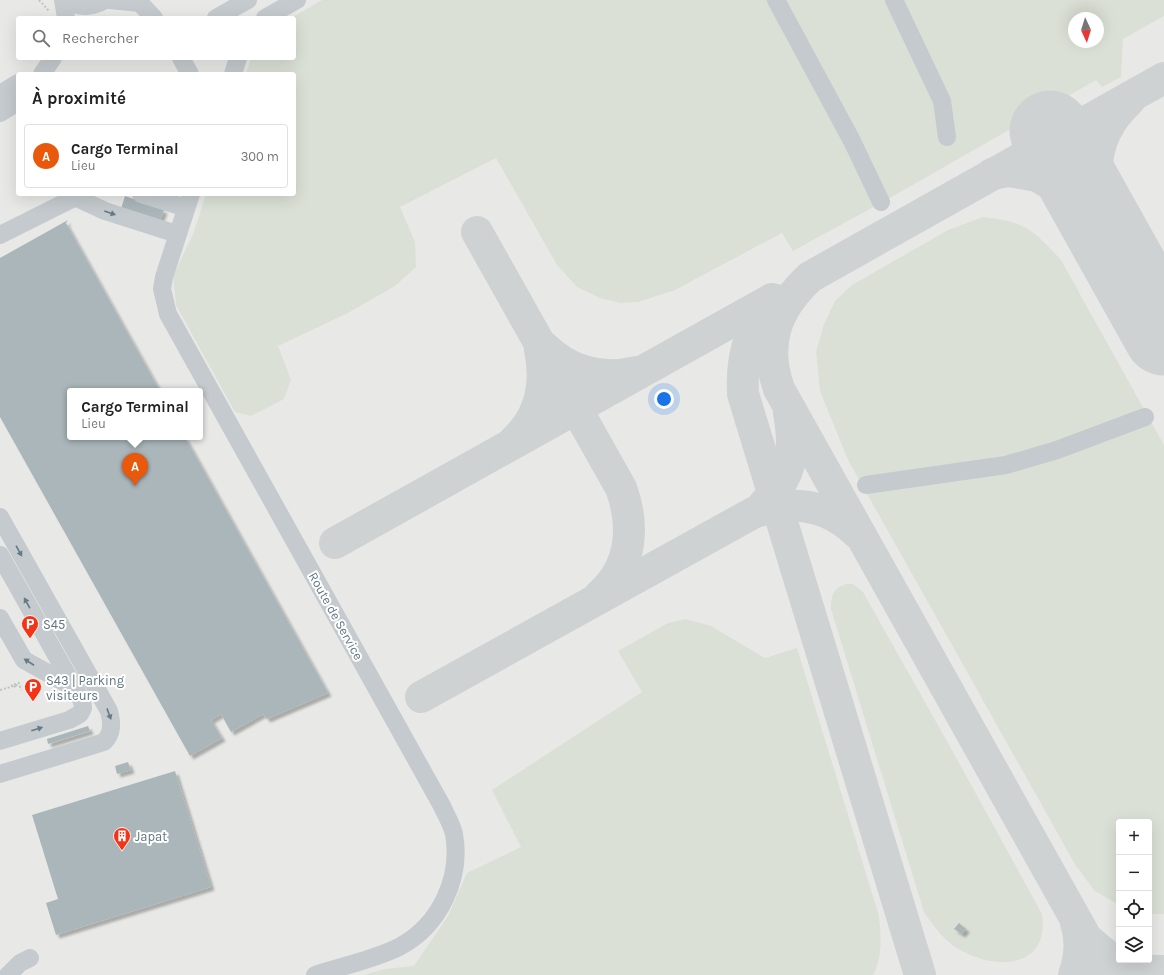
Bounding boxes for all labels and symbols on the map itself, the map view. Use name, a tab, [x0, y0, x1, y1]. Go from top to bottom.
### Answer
north arrow	[1068, 12, 1104, 48]
one-way arrow	[105, 210, 117, 216]
your location	[654, 389, 674, 409]
pin: A	[122, 453, 148, 486]
one-way arrow	[16, 545, 22, 557]
street label: Route de Service	[306, 569, 366, 663]
one-way arrow	[24, 597, 31, 609]
parking icon: S45	[20, 614, 40, 639]
place label: S45	[43, 617, 65, 632]
one-way arrow	[23, 659, 35, 666]
place label: S43 | Parking visiteurs	[46, 673, 125, 703]
parking icon: S43 | Parking visiteurs	[23, 677, 43, 702]
one-way arrow	[106, 708, 112, 720]
one-way arrow	[32, 726, 44, 732]
building icon: Japat	[112, 826, 132, 851]
place label: Japat	[135, 829, 167, 844]

